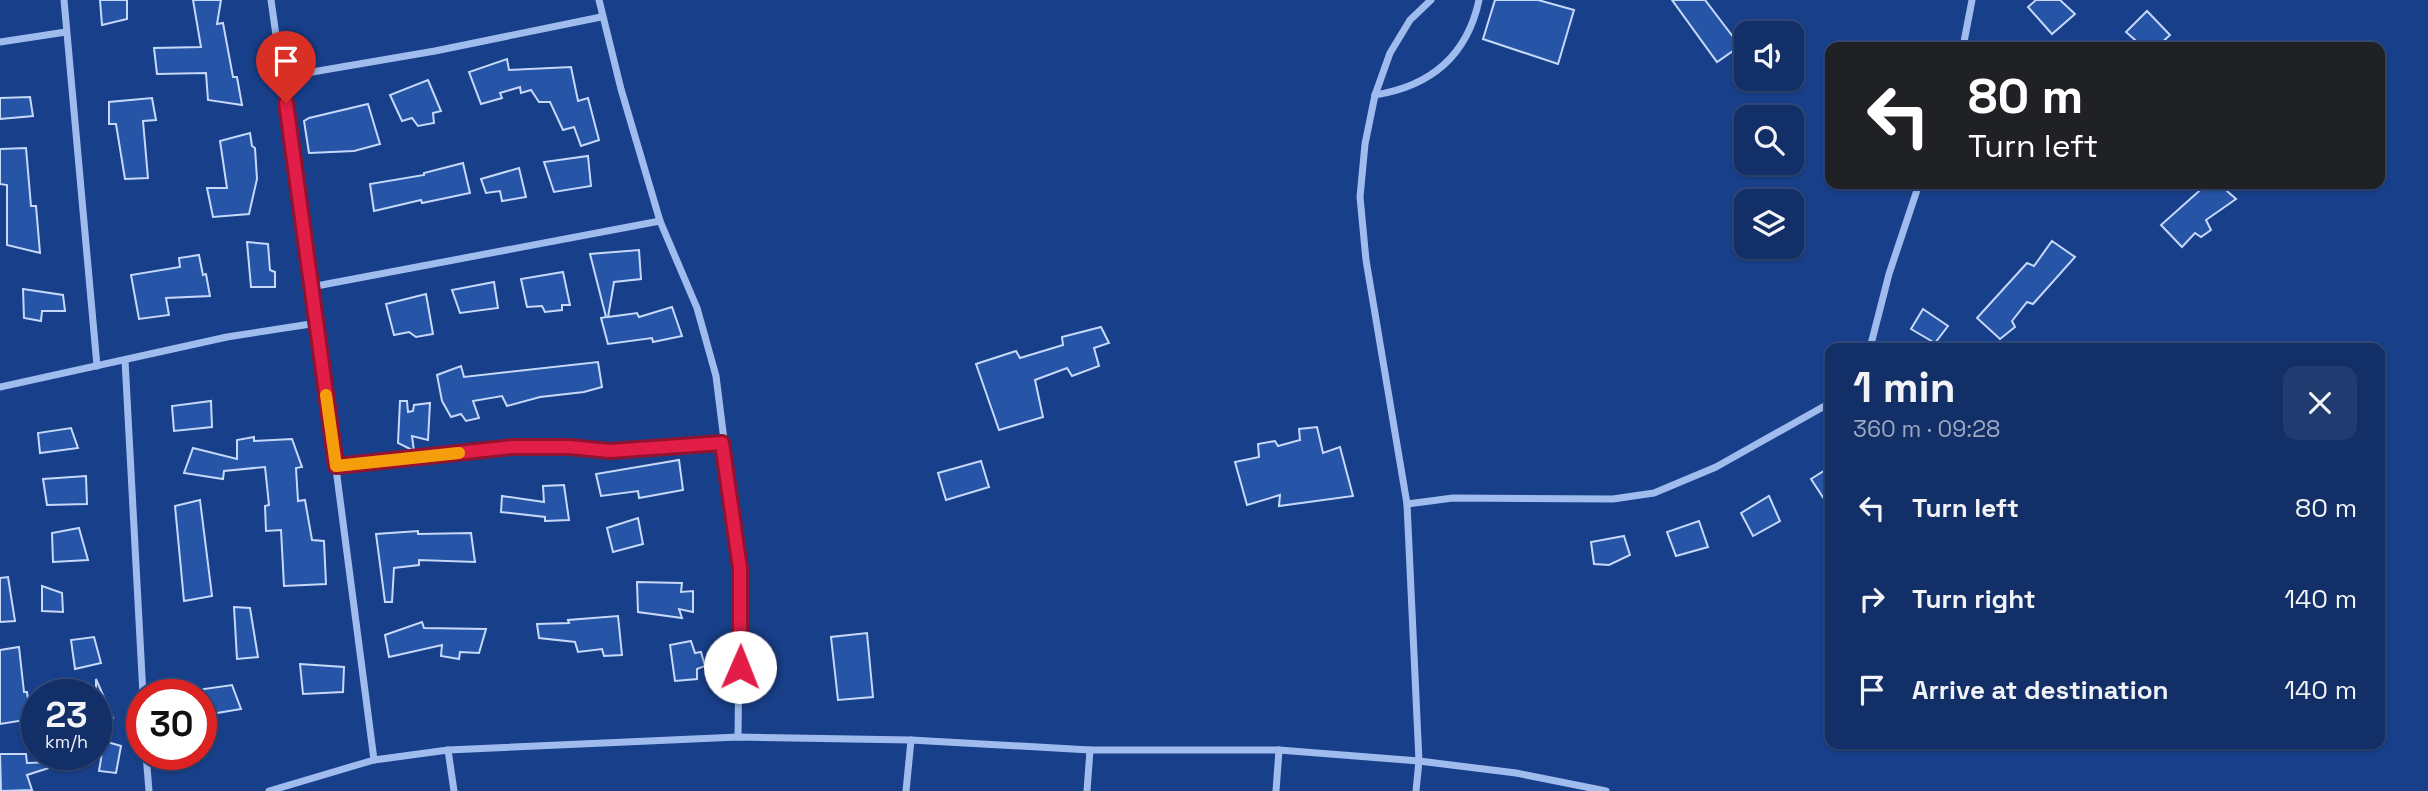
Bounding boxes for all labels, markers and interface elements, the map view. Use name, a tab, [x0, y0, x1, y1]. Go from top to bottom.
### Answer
map controls	[1734, 21, 1804, 259]
button: sound	[1734, 21, 1804, 91]
pin	[256, 31, 316, 103]
icon: arrive	[267, 42, 305, 80]
text: 80 m	[1968, 65, 2083, 127]
icon: left	[1853, 70, 1944, 161]
button: search	[1734, 105, 1804, 175]
text: Turn left	[1968, 126, 2098, 166]
button: layers	[1734, 189, 1804, 259]
text: 1 min	[1853, 361, 1956, 414]
button: close	[2283, 366, 2357, 440]
text: 360 m · 09:28	[1853, 414, 2000, 444]
icon: left	[1853, 489, 1891, 527]
text: Turn left	[1912, 491, 2019, 525]
text: 80 m	[2295, 491, 2357, 525]
icon: right	[1853, 580, 1891, 618]
text: Turn right	[1912, 582, 2036, 616]
text: 140 m	[2284, 582, 2357, 616]
position arrow	[703, 630, 777, 704]
icon: arrive	[1853, 671, 1891, 709]
text: Arrive at destination	[1912, 673, 2169, 707]
text: 140 m	[2284, 673, 2357, 707]
speed limit sign: 30	[126, 679, 217, 770]
text: 23	[45, 693, 88, 737]
text: km/h	[45, 730, 88, 753]

